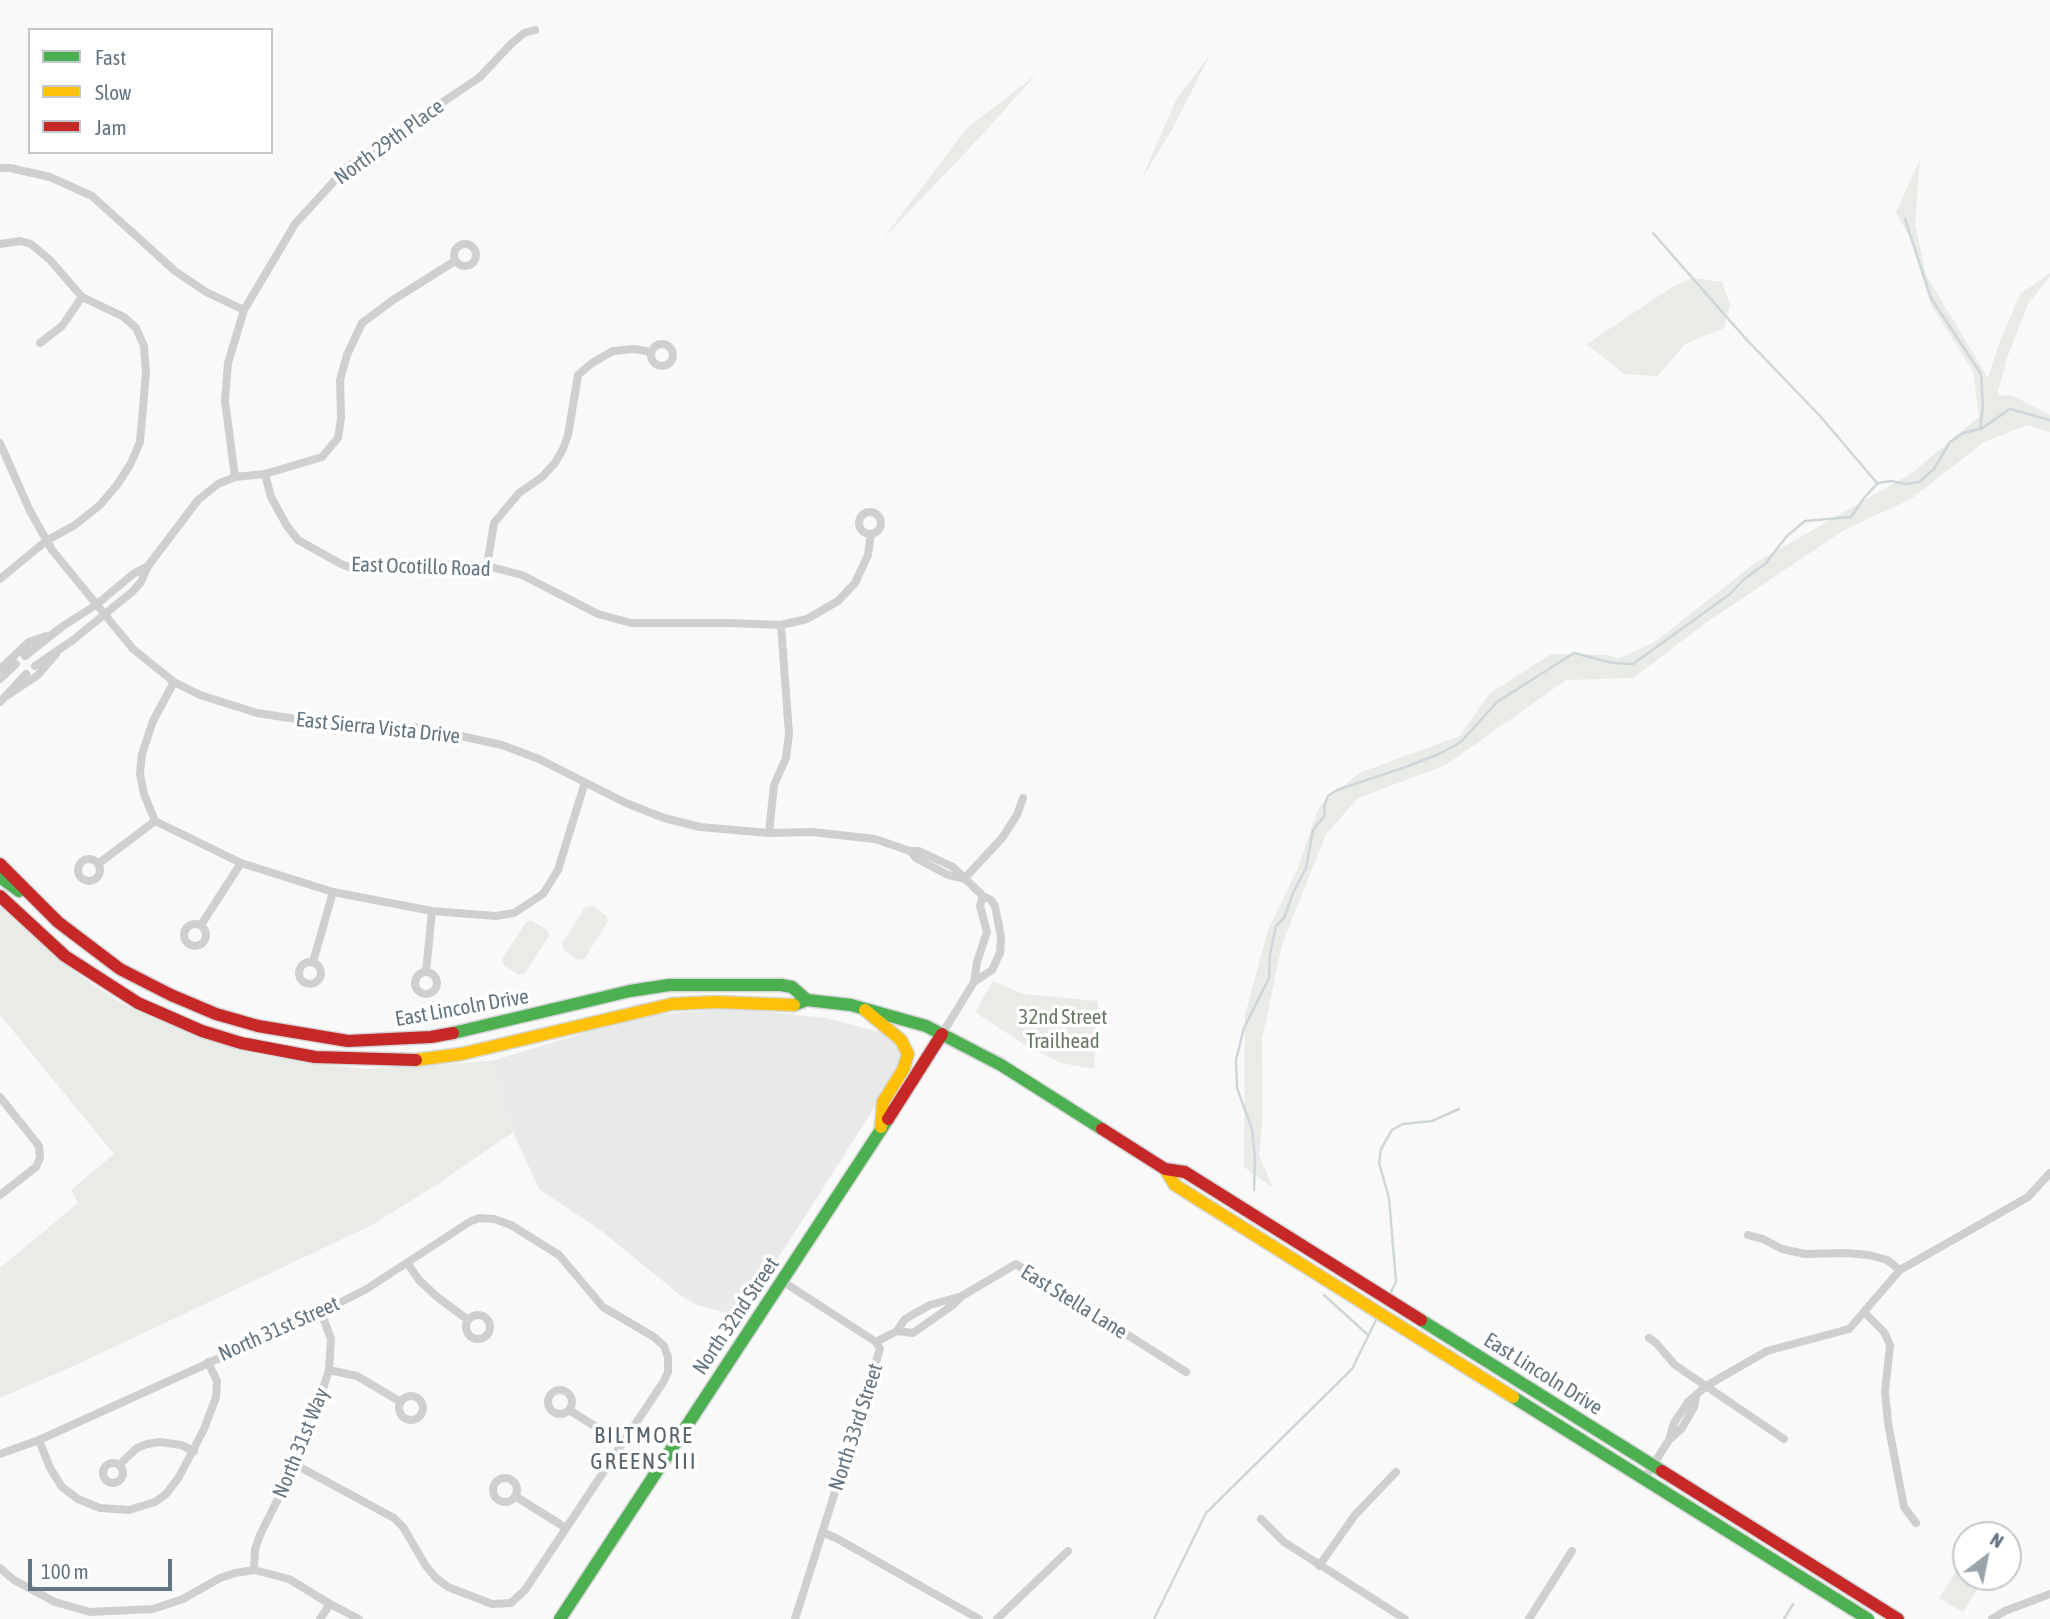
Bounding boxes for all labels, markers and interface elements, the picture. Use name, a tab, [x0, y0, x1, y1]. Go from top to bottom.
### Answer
legend	[28, 28, 273, 154]
text: Fast	[95, 45, 126, 69]
text: Slow	[95, 80, 131, 104]
street label: North 29th Place	[329, 94, 449, 190]
text: Jam	[95, 115, 127, 139]
street label: East Ocotillo Road	[351, 552, 491, 582]
street label: East Sierra Vista Drive	[295, 707, 461, 749]
street label: East Lincoln Drive	[393, 984, 531, 1032]
park label: 32nd Street Trailhead	[1019, 1004, 1107, 1054]
street label: North 32nd Street	[687, 1253, 785, 1379]
street label: East Stella Lane	[1016, 1259, 1132, 1345]
street label: North 31st Street	[215, 1291, 343, 1367]
street label: East Lincoln Drive	[1479, 1327, 1607, 1421]
street label: North 33rd Street	[824, 1360, 888, 1494]
street label: North 31st Way	[268, 1384, 334, 1502]
district label: BILTMORE GREENS III	[592, 1422, 696, 1476]
north arrow	[1952, 1521, 2022, 1591]
text: N	[1986, 1528, 2008, 1552]
scale bar	[32, 1546, 175, 1590]
text: 100 m	[41, 1559, 89, 1583]

